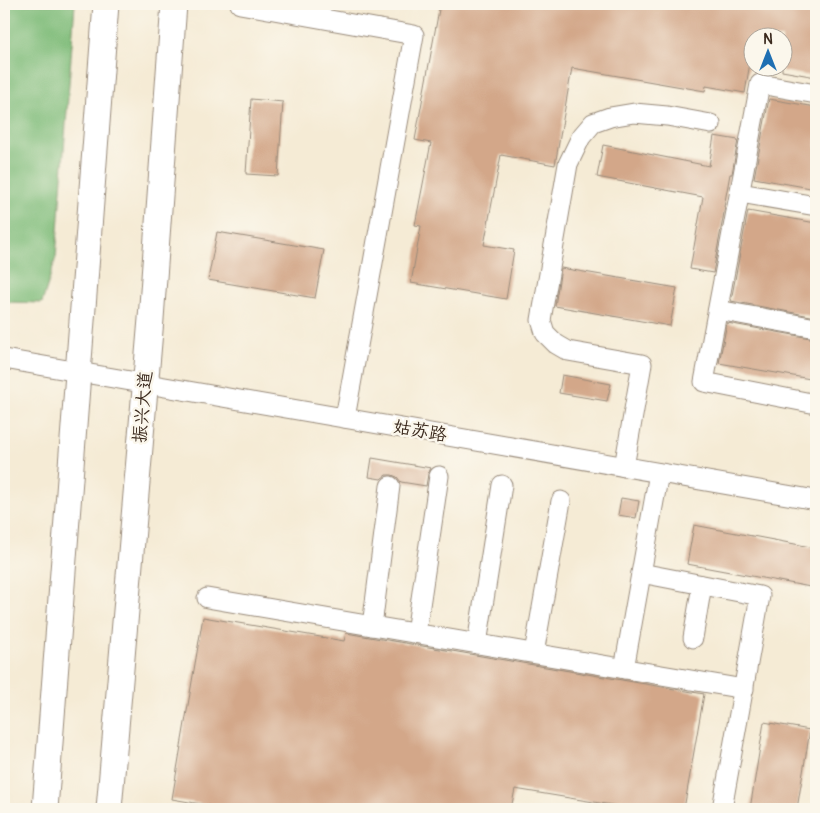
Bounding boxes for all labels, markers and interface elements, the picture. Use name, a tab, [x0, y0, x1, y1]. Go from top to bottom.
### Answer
north arrow	[742, 28, 792, 78]
text: N	[763, 31, 773, 48]
street label: 振兴大道	[128, 370, 158, 444]
street label: 姑苏路	[391, 415, 449, 447]

